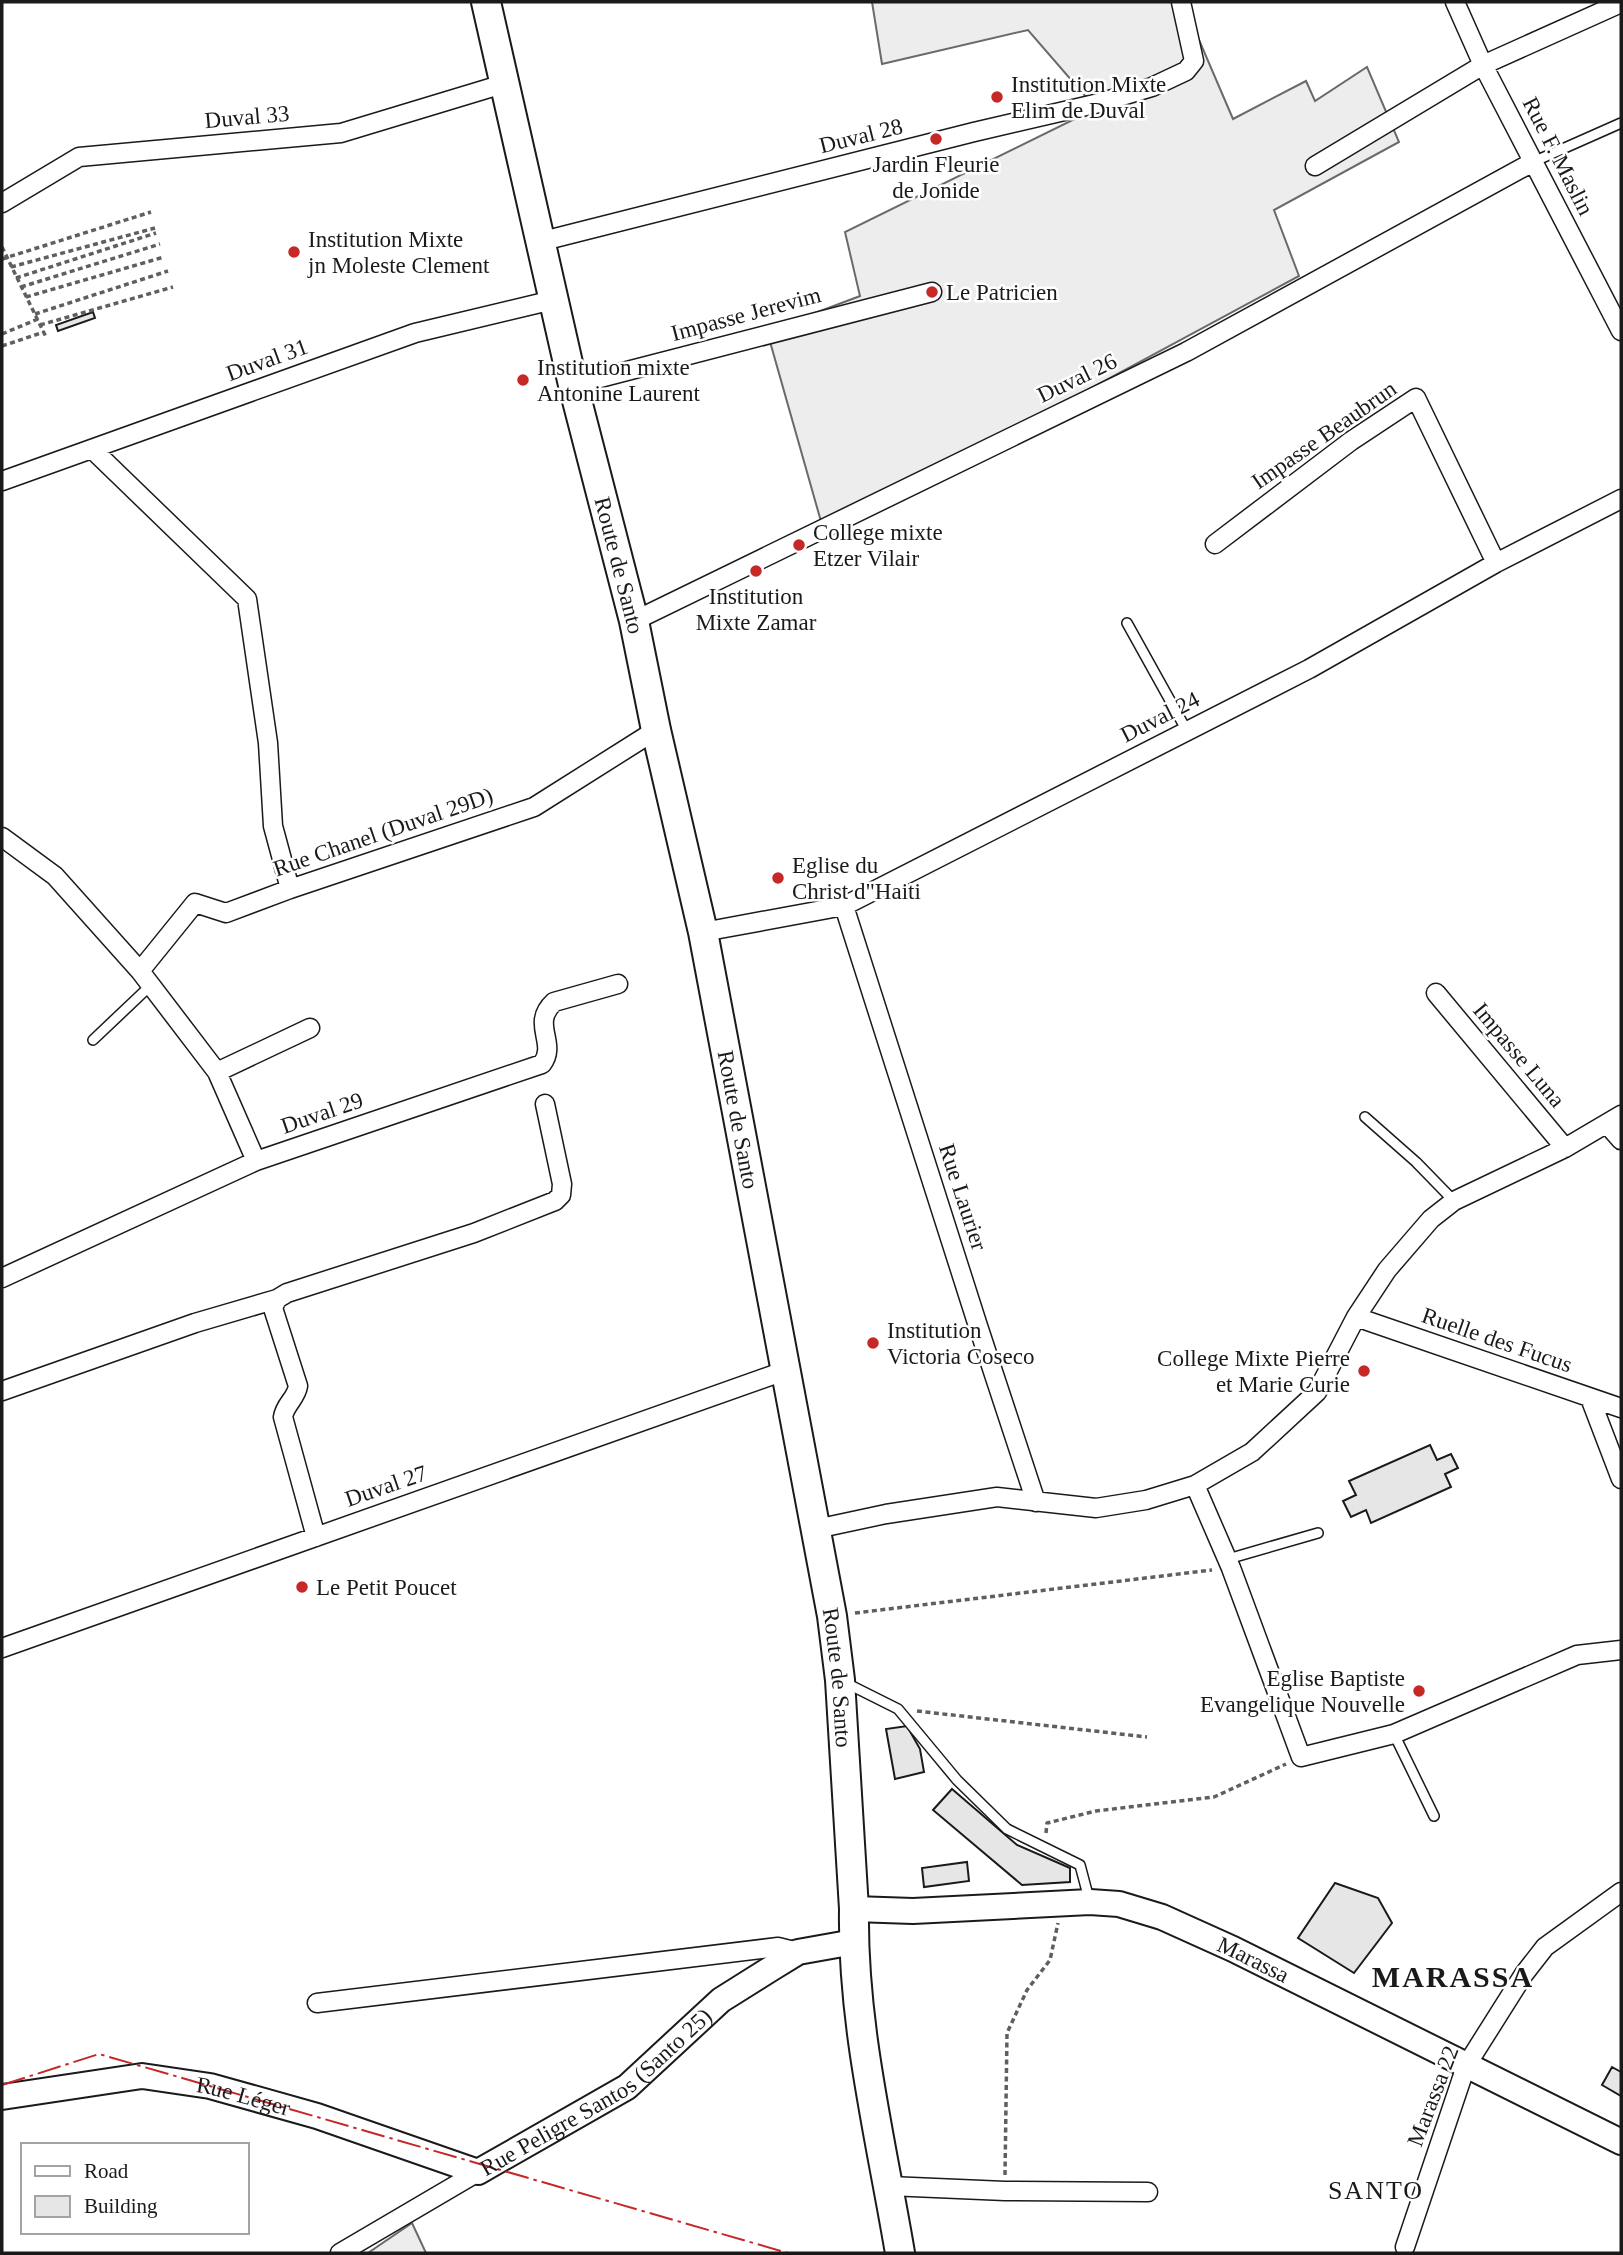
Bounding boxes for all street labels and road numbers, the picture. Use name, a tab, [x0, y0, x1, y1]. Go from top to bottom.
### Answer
street label: Rue F. Maslin	[1518, 93, 1599, 220]
street label: Duval 33	[204, 101, 290, 133]
street label: Duval 28	[817, 114, 905, 158]
street label: Impasse Jerevim	[668, 282, 824, 346]
street label: Duval 31	[223, 334, 311, 386]
street label: Duval 26	[1033, 348, 1121, 408]
street label: Impasse Beaubrun	[1247, 376, 1401, 494]
street label: Route de Santo	[590, 494, 649, 636]
street label: Duval 24	[1116, 686, 1204, 747]
street label: Rue Chanel (Duval 29D)	[270, 783, 496, 881]
street label: Impasse Luna	[1468, 998, 1570, 1112]
street label: Route de Santo	[713, 1048, 764, 1191]
street label: Duval 29	[278, 1087, 366, 1139]
street label: Rue Laurier	[934, 1141, 992, 1254]
street label: Ruelle des Fucus	[1419, 1303, 1575, 1377]
street label: Duval 27	[342, 1460, 430, 1512]
street label: Route de Santo	[818, 1605, 857, 1748]
street label: Marassa	[1214, 1931, 1293, 1987]
street label: Rue Peligre Santos (Santo 25)	[476, 2003, 716, 2181]
street label: Marassa 22	[1402, 2042, 1464, 2150]
street label: Rue Léger	[195, 2072, 294, 2121]

